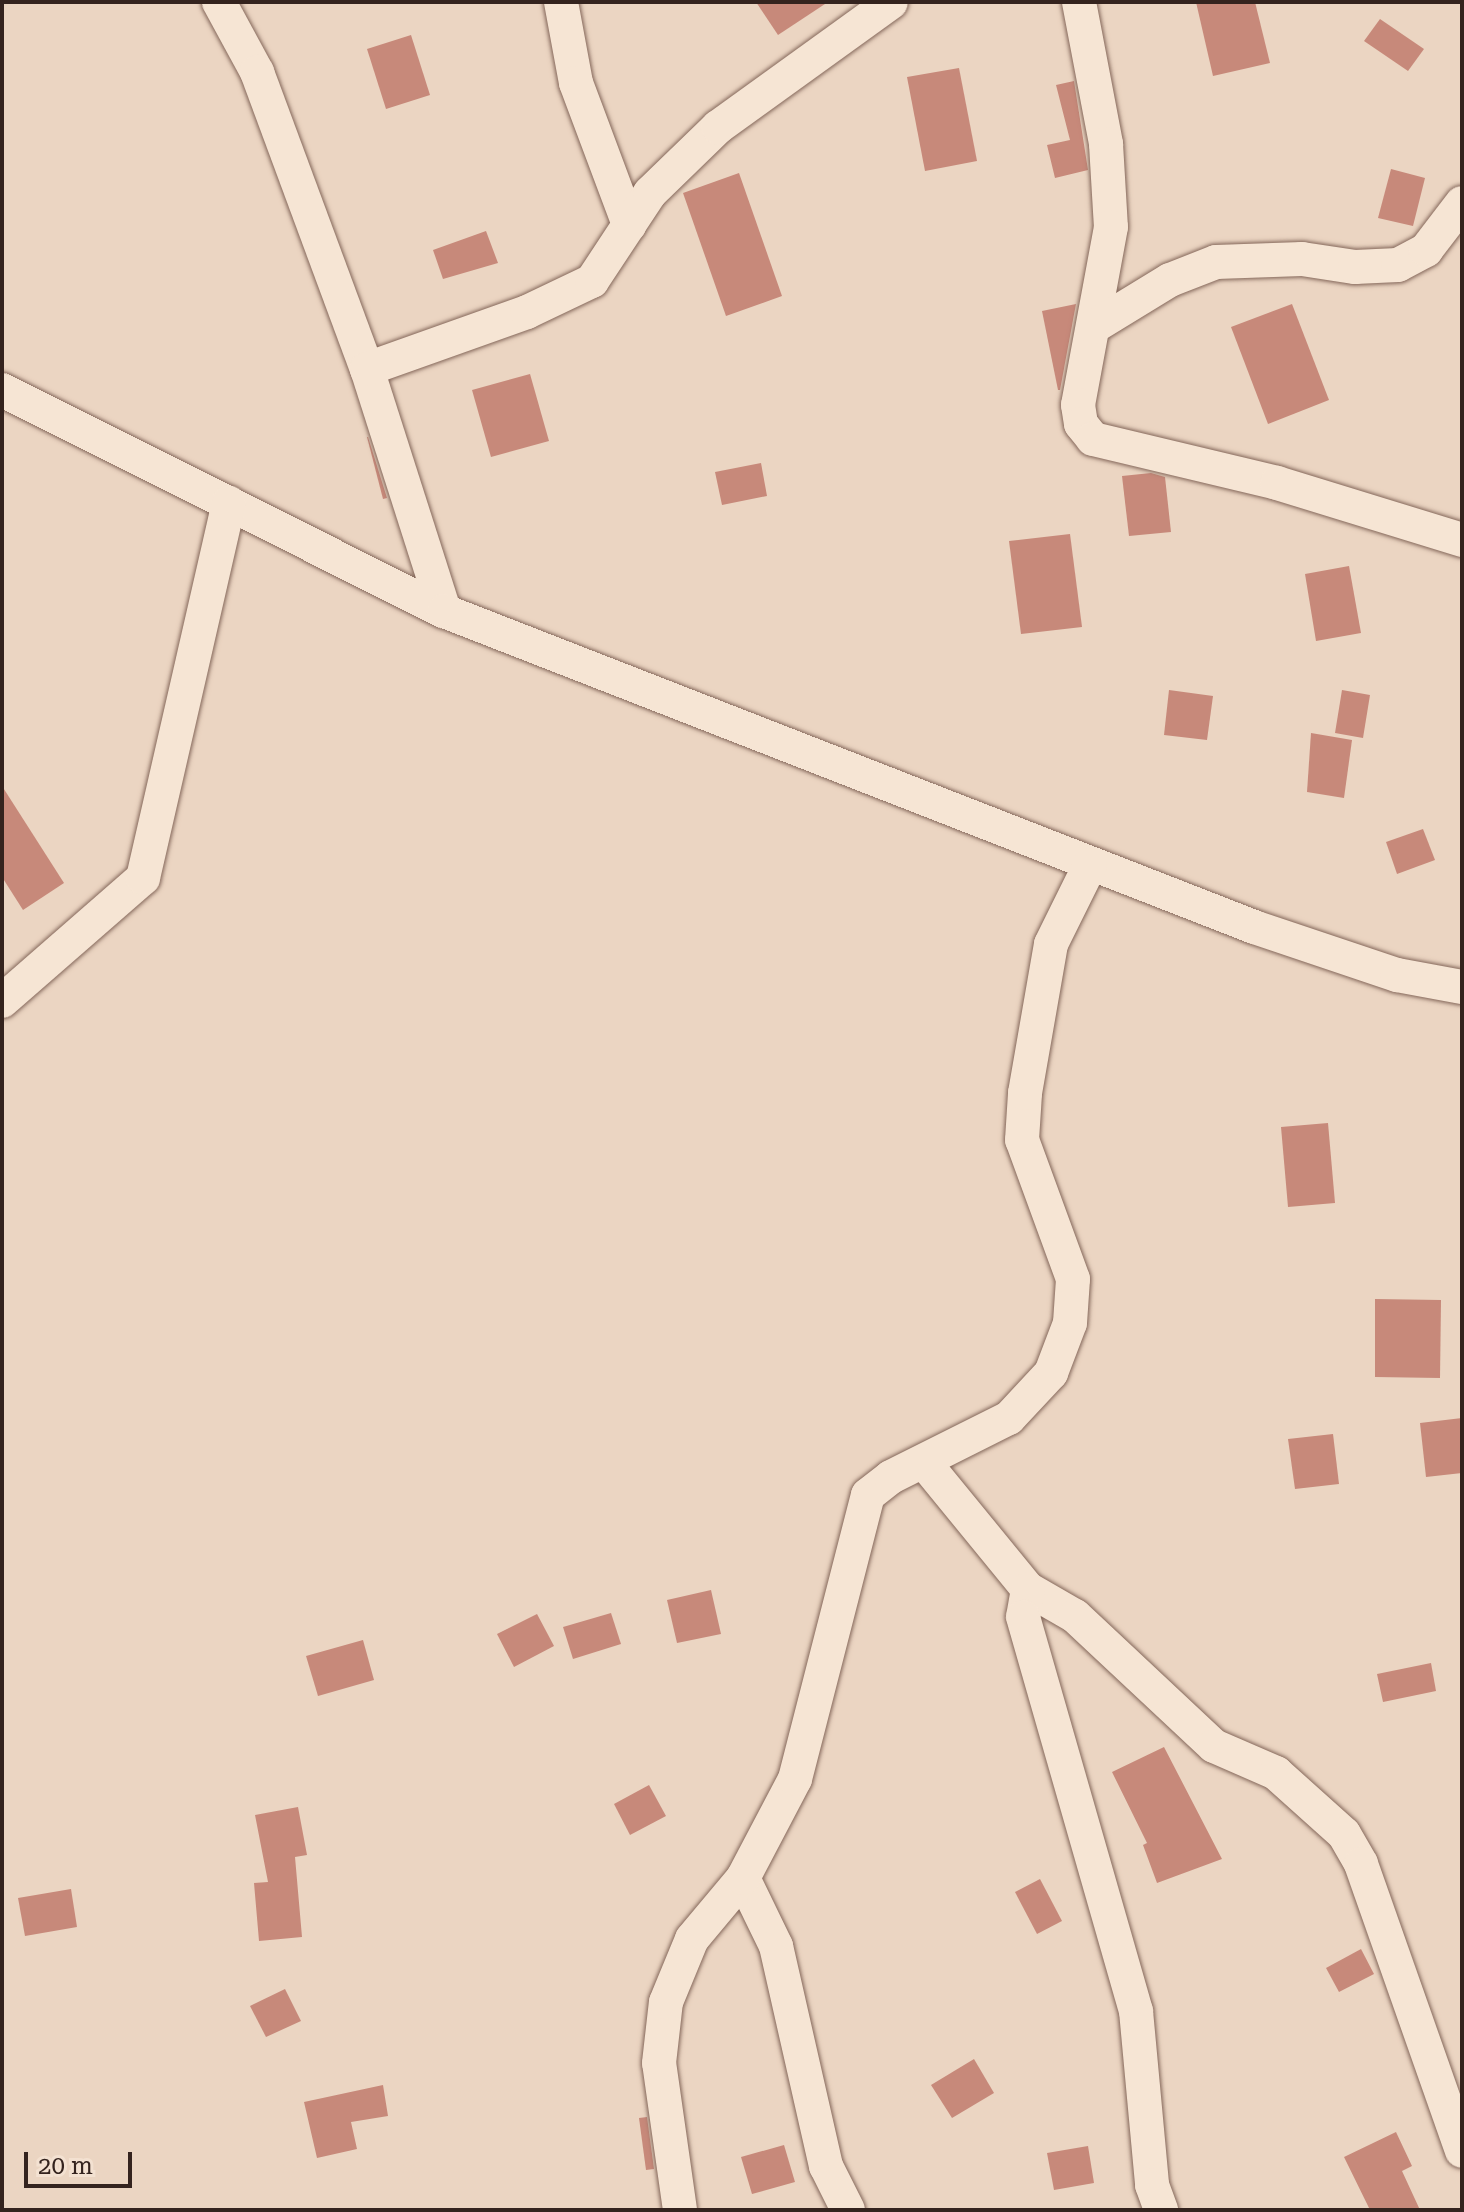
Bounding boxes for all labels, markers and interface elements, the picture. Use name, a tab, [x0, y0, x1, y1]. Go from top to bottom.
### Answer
scale bar	[28, 2136, 136, 2186]
text: 20 m	[38, 2152, 93, 2180]

